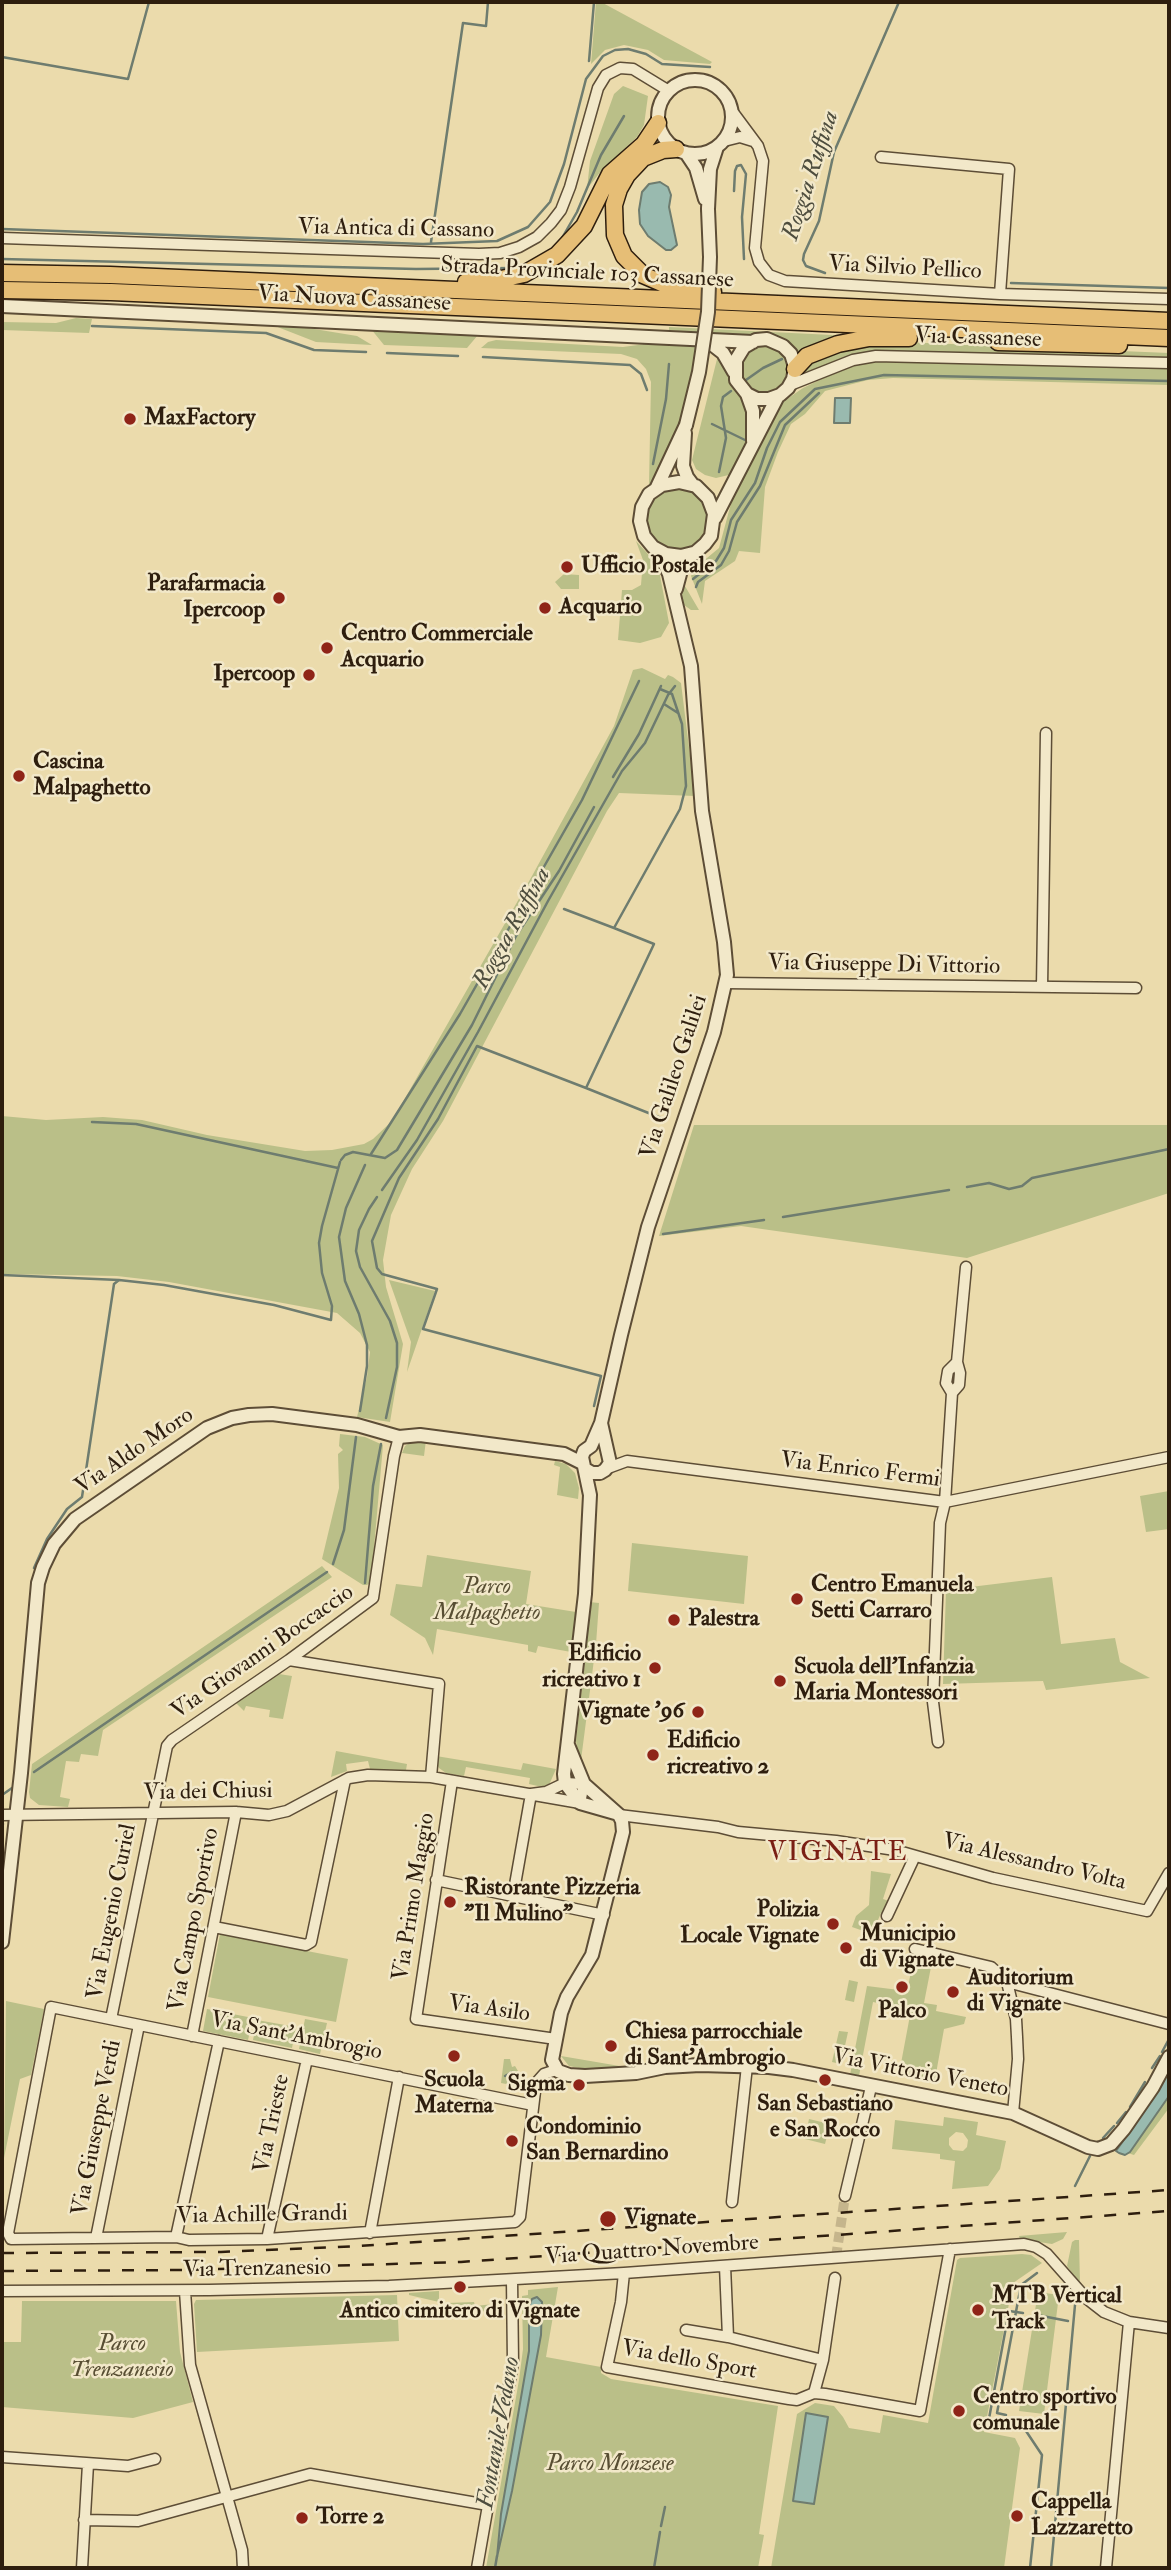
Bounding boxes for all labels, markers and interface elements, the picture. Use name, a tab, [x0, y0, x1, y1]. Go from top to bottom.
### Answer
water label: Roggia Ruffina	[778, 108, 846, 244]
street label: Via Antica di Cassano	[298, 214, 494, 246]
street label: Via Silvio Pellico	[828, 251, 982, 287]
street label: Strada Provinciale 103 Cassanese	[440, 253, 734, 295]
street label: Via Nuova Cassanese	[256, 281, 452, 319]
street label: Via Cassanese	[914, 323, 1042, 355]
place label: MaxFactory	[144, 405, 255, 433]
marker: MaxFactory	[122, 411, 138, 427]
place label: Ufficio Postale	[581, 553, 714, 581]
marker: Ufficio Postale	[559, 559, 575, 575]
place label: Parafarmacia Ipercoop	[147, 571, 265, 625]
marker: Parafarmacia Ipercoop	[271, 590, 287, 606]
place label: Acquario	[559, 594, 642, 622]
marker: Acquario	[537, 600, 553, 616]
place label: Centro Commerciale Acquario	[341, 621, 533, 675]
marker: Centro Commerciale Acquario	[319, 640, 335, 656]
place label: Ipercoop	[213, 661, 295, 689]
marker: Ipercoop	[301, 667, 317, 683]
place label: Cascina Malpaghetto	[33, 749, 150, 803]
marker: Cascina Malpaghetto	[11, 768, 27, 784]
water label: Roggia Ruffina	[468, 863, 558, 995]
street label: Via Giuseppe Di Vittorio	[768, 950, 1000, 982]
street label: Via Galileo Galilei	[635, 991, 715, 1163]
street label: Via Aldo Moro	[71, 1402, 199, 1502]
street label: Via Enrico Fermi	[779, 1448, 941, 1494]
place label: Centro Emanuela Setti Carraro	[811, 1572, 973, 1626]
park label: Parco Malpaghetto	[434, 1574, 540, 1628]
street label: Via Giovanni Boccaccio	[166, 1580, 360, 1726]
marker: Centro Emanuela Setti Carraro	[789, 1591, 805, 1607]
place label: Palestra	[688, 1606, 759, 1634]
marker: Palestra	[666, 1612, 682, 1628]
place label: Edificio ricreativo 1	[542, 1641, 641, 1695]
place label: Scuola dell'Infanzia Maria Montessori	[794, 1654, 974, 1708]
marker: Edificio ricreativo 1	[647, 1660, 663, 1676]
marker: Scuola dell'Infanzia Maria Montessori	[772, 1673, 788, 1689]
place label: Vignate ’96	[578, 1698, 684, 1726]
marker: Vignate ’96	[690, 1704, 706, 1720]
place label: Edificio ricreativo 2	[667, 1728, 769, 1782]
marker: Edificio ricreativo 2	[645, 1747, 661, 1763]
street label: Via dei Chiusi	[143, 1778, 273, 1808]
street label: Via Primo Maggio	[388, 1811, 442, 1983]
street label: Via Eugenio Curiel	[82, 1822, 144, 2002]
street label: Via Campo Sportivo	[164, 1826, 226, 2014]
street label: Via Alessandro Volta	[940, 1828, 1128, 1898]
district label: VIGNATE	[768, 1838, 908, 1870]
place label: Ristorante Pizzeria "Il Mulino"	[464, 1875, 640, 1929]
marker: Ristorante Pizzeria "Il Mulino"	[442, 1894, 458, 1910]
place label: Polizia Locale Vignate	[680, 1897, 819, 1951]
marker: Polizia Locale Vignate	[825, 1916, 841, 1932]
place label: Municipio di Vignate	[860, 1921, 956, 1975]
marker: Municipio di Vignate	[838, 1940, 854, 1956]
place label: Auditorium di Vignate	[967, 1965, 1073, 2019]
marker: Palco	[894, 1979, 910, 1995]
marker: Auditorium di Vignate	[945, 1984, 961, 2000]
street label: Via Asilo	[446, 1991, 532, 2029]
place label: Palco	[878, 1998, 926, 2026]
street label: Via Sant'Ambrogio	[208, 2007, 384, 2067]
place label: Chiesa parrocchiale di Sant'Ambrogio	[625, 2019, 802, 2073]
street label: Via Giuseppe Verdi	[67, 2038, 129, 2218]
marker: Chiesa parrocchiale di Sant'Ambrogio	[603, 2038, 619, 2054]
street label: Via Vittorio Veneto	[829, 2043, 1011, 2105]
marker: Scuola Materna	[446, 2048, 462, 2064]
place label: Scuola Materna	[415, 2067, 493, 2121]
place label: Sigma	[508, 2071, 565, 2099]
street label: Via Trieste	[249, 2072, 297, 2176]
marker: San Sebastiano e San Rocco	[817, 2072, 833, 2088]
marker: Sigma	[571, 2077, 587, 2093]
place label: San Sebastiano e San Rocco	[757, 2091, 893, 2145]
place label: Condominio San Bernardino	[526, 2114, 668, 2168]
marker: Condominio San Bernardino	[504, 2133, 520, 2149]
street label: Via Achille Grandi	[176, 2201, 348, 2231]
place label: Vignate	[624, 2205, 696, 2233]
marker: Vignate	[598, 2209, 618, 2229]
street label: Via Quattro Novembre	[544, 2230, 760, 2272]
street label: Via Trenzanesio	[183, 2255, 331, 2285]
marker: Antico cimitero di Vignate	[452, 2279, 468, 2295]
place label: MTB Vertical Track	[992, 2283, 1122, 2337]
place label: Antico cimitero di Vignate	[340, 2298, 580, 2326]
marker: MTB Vertical Track	[970, 2302, 986, 2318]
park label: Parco Trenzanesio	[70, 2331, 174, 2385]
street label: Via dello Sport	[619, 2336, 759, 2386]
water label: Fontanile Vedano	[472, 2355, 528, 2511]
place label: Centro sportivo comunale	[973, 2384, 1116, 2438]
marker: Centro sportivo comunale	[951, 2403, 967, 2419]
park label: Parco Monzese	[546, 2451, 674, 2479]
place label: Cappella Lazzaretto	[1031, 2489, 1133, 2543]
place label: Torre 2	[316, 2504, 384, 2532]
marker: Cappella Lazzaretto	[1009, 2508, 1025, 2524]
marker: Torre 2	[294, 2510, 310, 2526]

